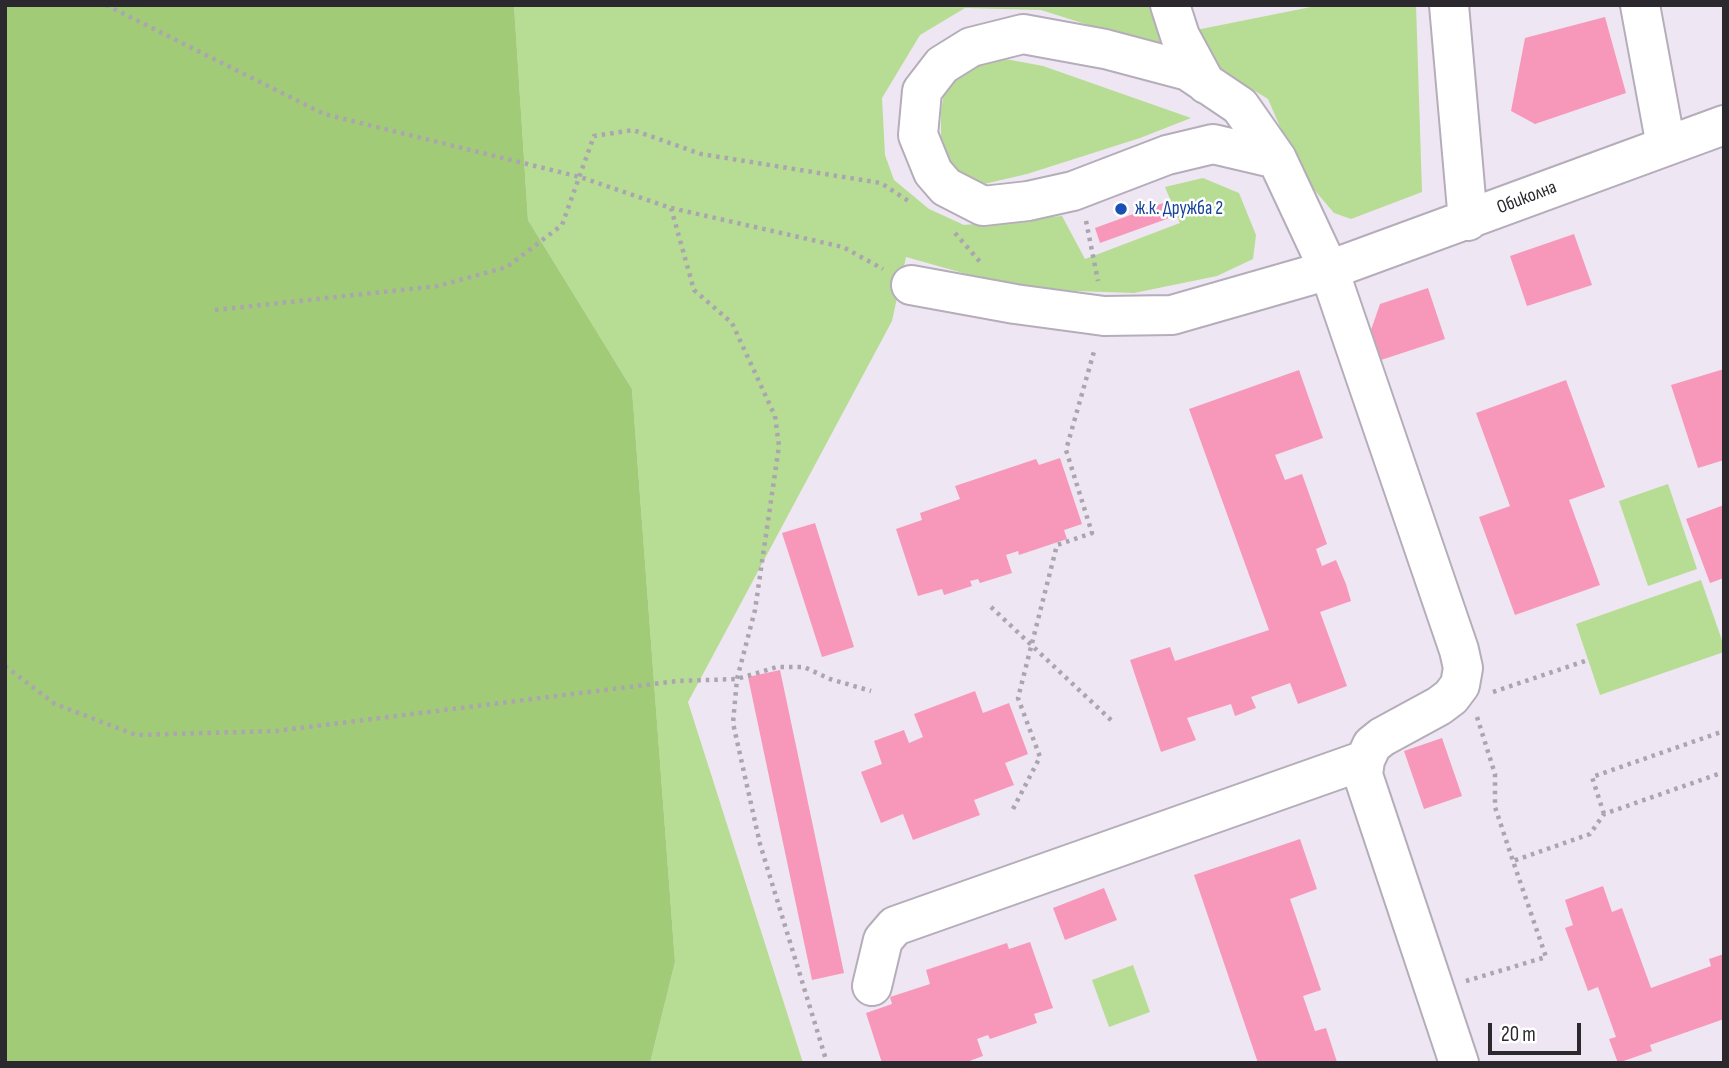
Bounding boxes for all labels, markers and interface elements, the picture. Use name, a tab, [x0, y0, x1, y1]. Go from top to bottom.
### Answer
street label: Обиколна	[1494, 176, 1560, 220]
place label: ж.к. Дружба 2	[1135, 198, 1223, 220]
marker: ж.к. Дружба 2	[1113, 201, 1129, 217]
scale bar	[1491, 1009, 1584, 1052]
text: 20 m	[1501, 1022, 1536, 1047]

